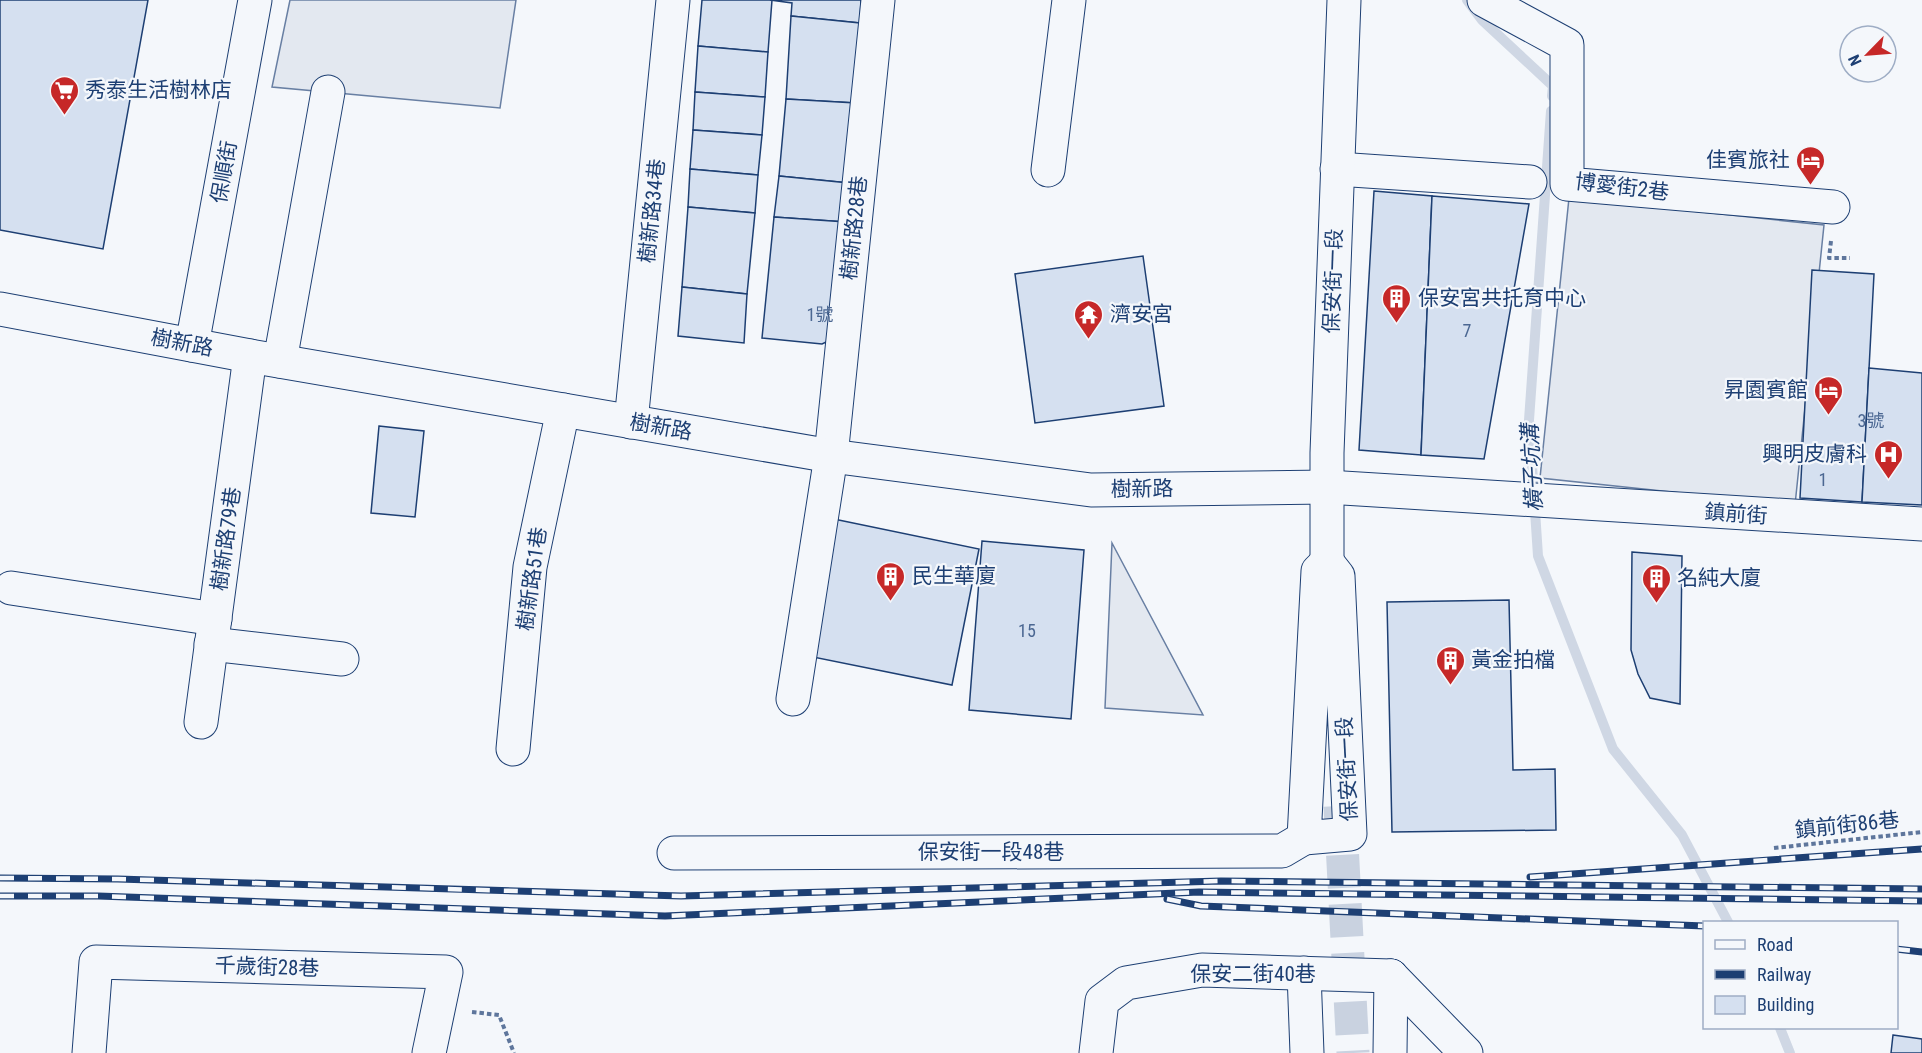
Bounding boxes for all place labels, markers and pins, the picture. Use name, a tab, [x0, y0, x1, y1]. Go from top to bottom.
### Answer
supermarket icon: 秀泰生活樹林店	[48, 74, 80, 116]
place label: 秀泰生活樹林店	[85, 78, 232, 102]
hotel icon: 佳賓旅社	[1795, 144, 1827, 186]
place label: 佳賓旅社	[1706, 148, 1790, 172]
building icon: 保安宮共托育中心	[1381, 282, 1413, 324]
place label: 保安宮共托育中心	[1418, 286, 1586, 310]
temple icon: 濟安宮	[1073, 298, 1105, 340]
place label: 濟安宮	[1110, 302, 1173, 326]
hotel icon: 昇園賓館	[1813, 374, 1845, 416]
place label: 昇園賓館	[1724, 378, 1808, 402]
hospital icon: 興明皮膚科	[1872, 438, 1904, 480]
place label: 興明皮膚科	[1762, 442, 1867, 466]
building icon: 民生華廈	[875, 560, 907, 602]
building icon: 名純大廈	[1640, 562, 1672, 604]
place label: 民生華廈	[912, 564, 996, 588]
place label: 名純大廈	[1677, 566, 1761, 590]
building icon: 黃金拍檔	[1434, 644, 1466, 686]
place label: 黃金拍檔	[1471, 648, 1555, 672]

